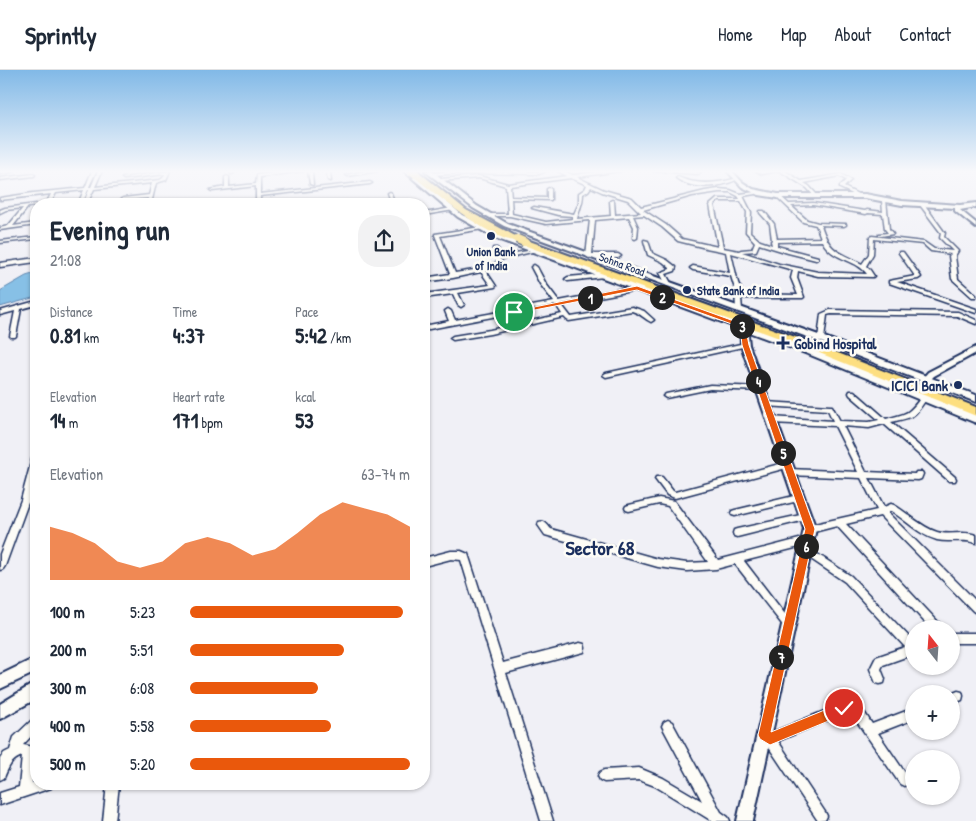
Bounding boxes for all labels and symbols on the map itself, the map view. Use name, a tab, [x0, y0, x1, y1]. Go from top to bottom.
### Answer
marker: Union Bank of India	[485, 230, 497, 242]
place label: Union Bank of India	[467, 243, 515, 274]
street label: Sohna Road	[597, 248, 648, 280]
place label: State Bank of India	[697, 282, 779, 299]
pin: 2	[650, 284, 674, 310]
marker: State Bank of India	[681, 284, 693, 296]
pin: 1	[578, 286, 602, 310]
pin	[493, 291, 535, 333]
pin: 3	[730, 314, 754, 338]
place label: Gobind Hospital	[794, 333, 878, 355]
marker: Gobind Hospital	[776, 336, 790, 350]
pin: 4	[746, 368, 770, 394]
place label: ICICI Bank	[891, 375, 949, 396]
marker: ICICI Bank	[952, 379, 964, 391]
pin: 5	[770, 440, 796, 466]
district label: Sector 68	[566, 534, 635, 561]
pin: 6	[794, 534, 818, 558]
north arrow	[905, 620, 960, 675]
pin: 7	[768, 644, 794, 670]
pin	[823, 687, 865, 729]

